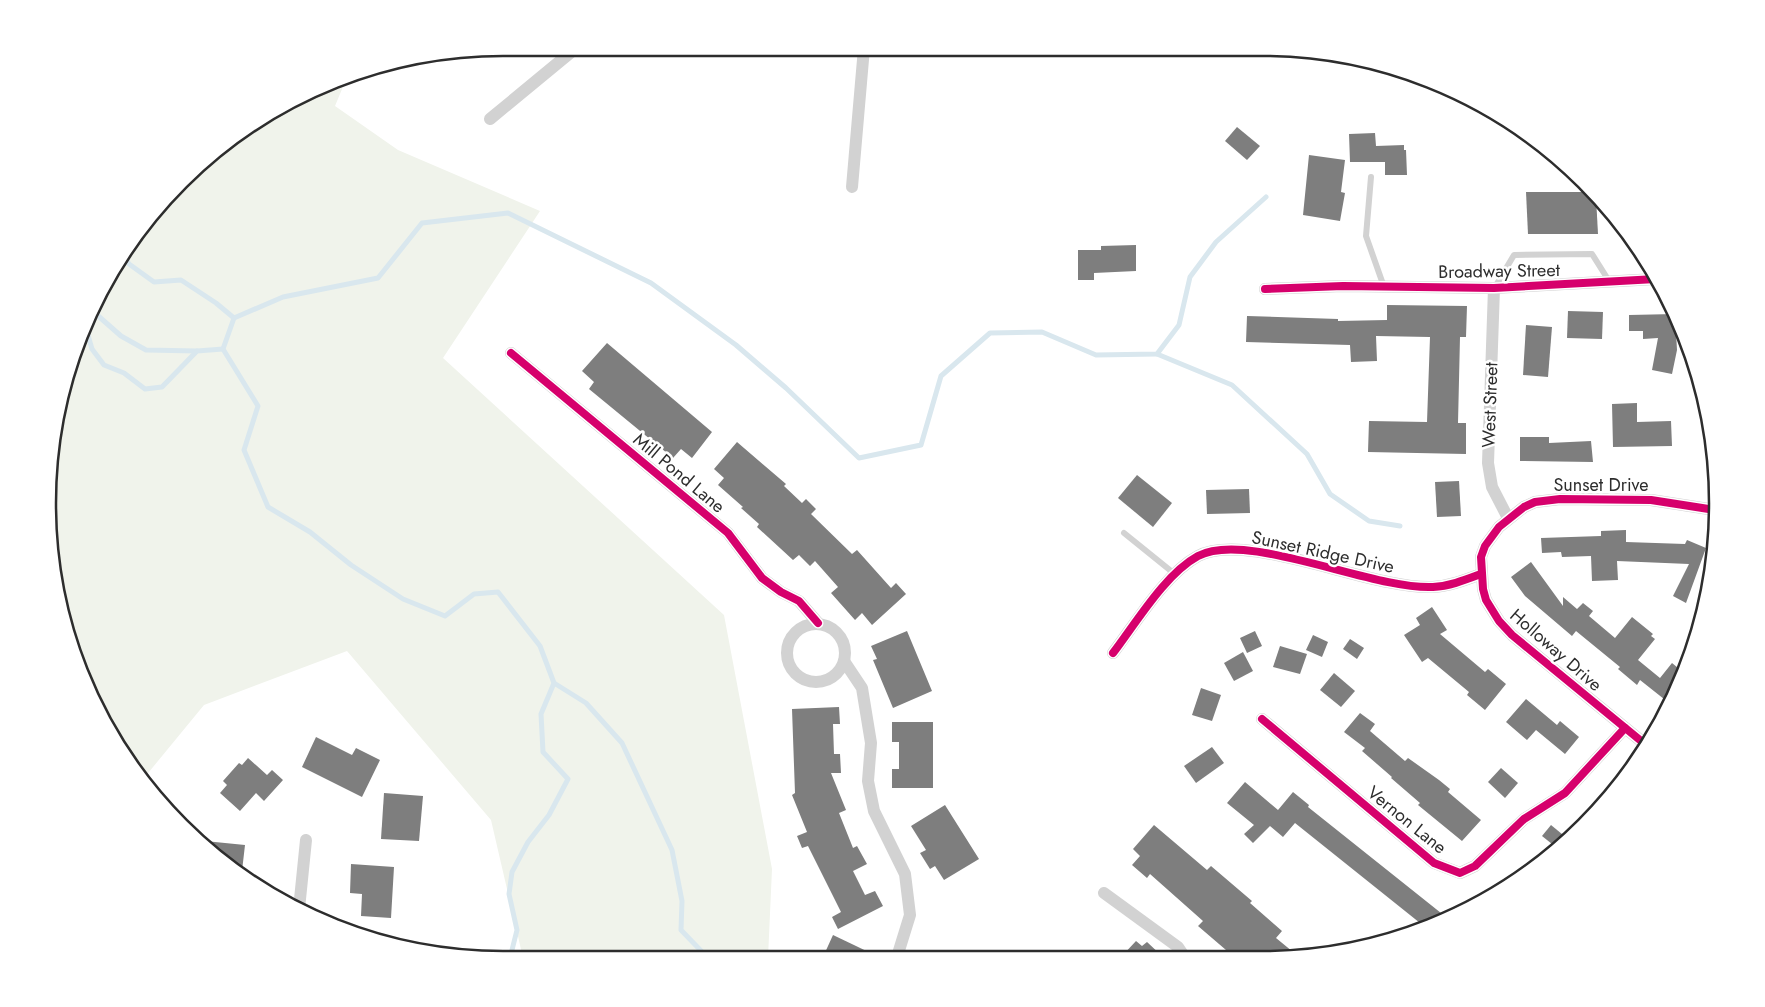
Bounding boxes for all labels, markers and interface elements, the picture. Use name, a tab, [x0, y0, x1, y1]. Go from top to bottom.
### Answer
street label: Broadway Street	[1438, 257, 1561, 285]
street label: West Street	[1476, 361, 1505, 448]
street label: Mill Pond Lane	[627, 427, 731, 519]
street label: Sunset Drive	[1553, 472, 1649, 498]
street label: Sunset Ridge Drive	[1249, 524, 1397, 580]
street label: Holloway Drive	[1504, 603, 1608, 697]
street label: Vernon Lane	[1362, 780, 1452, 860]

